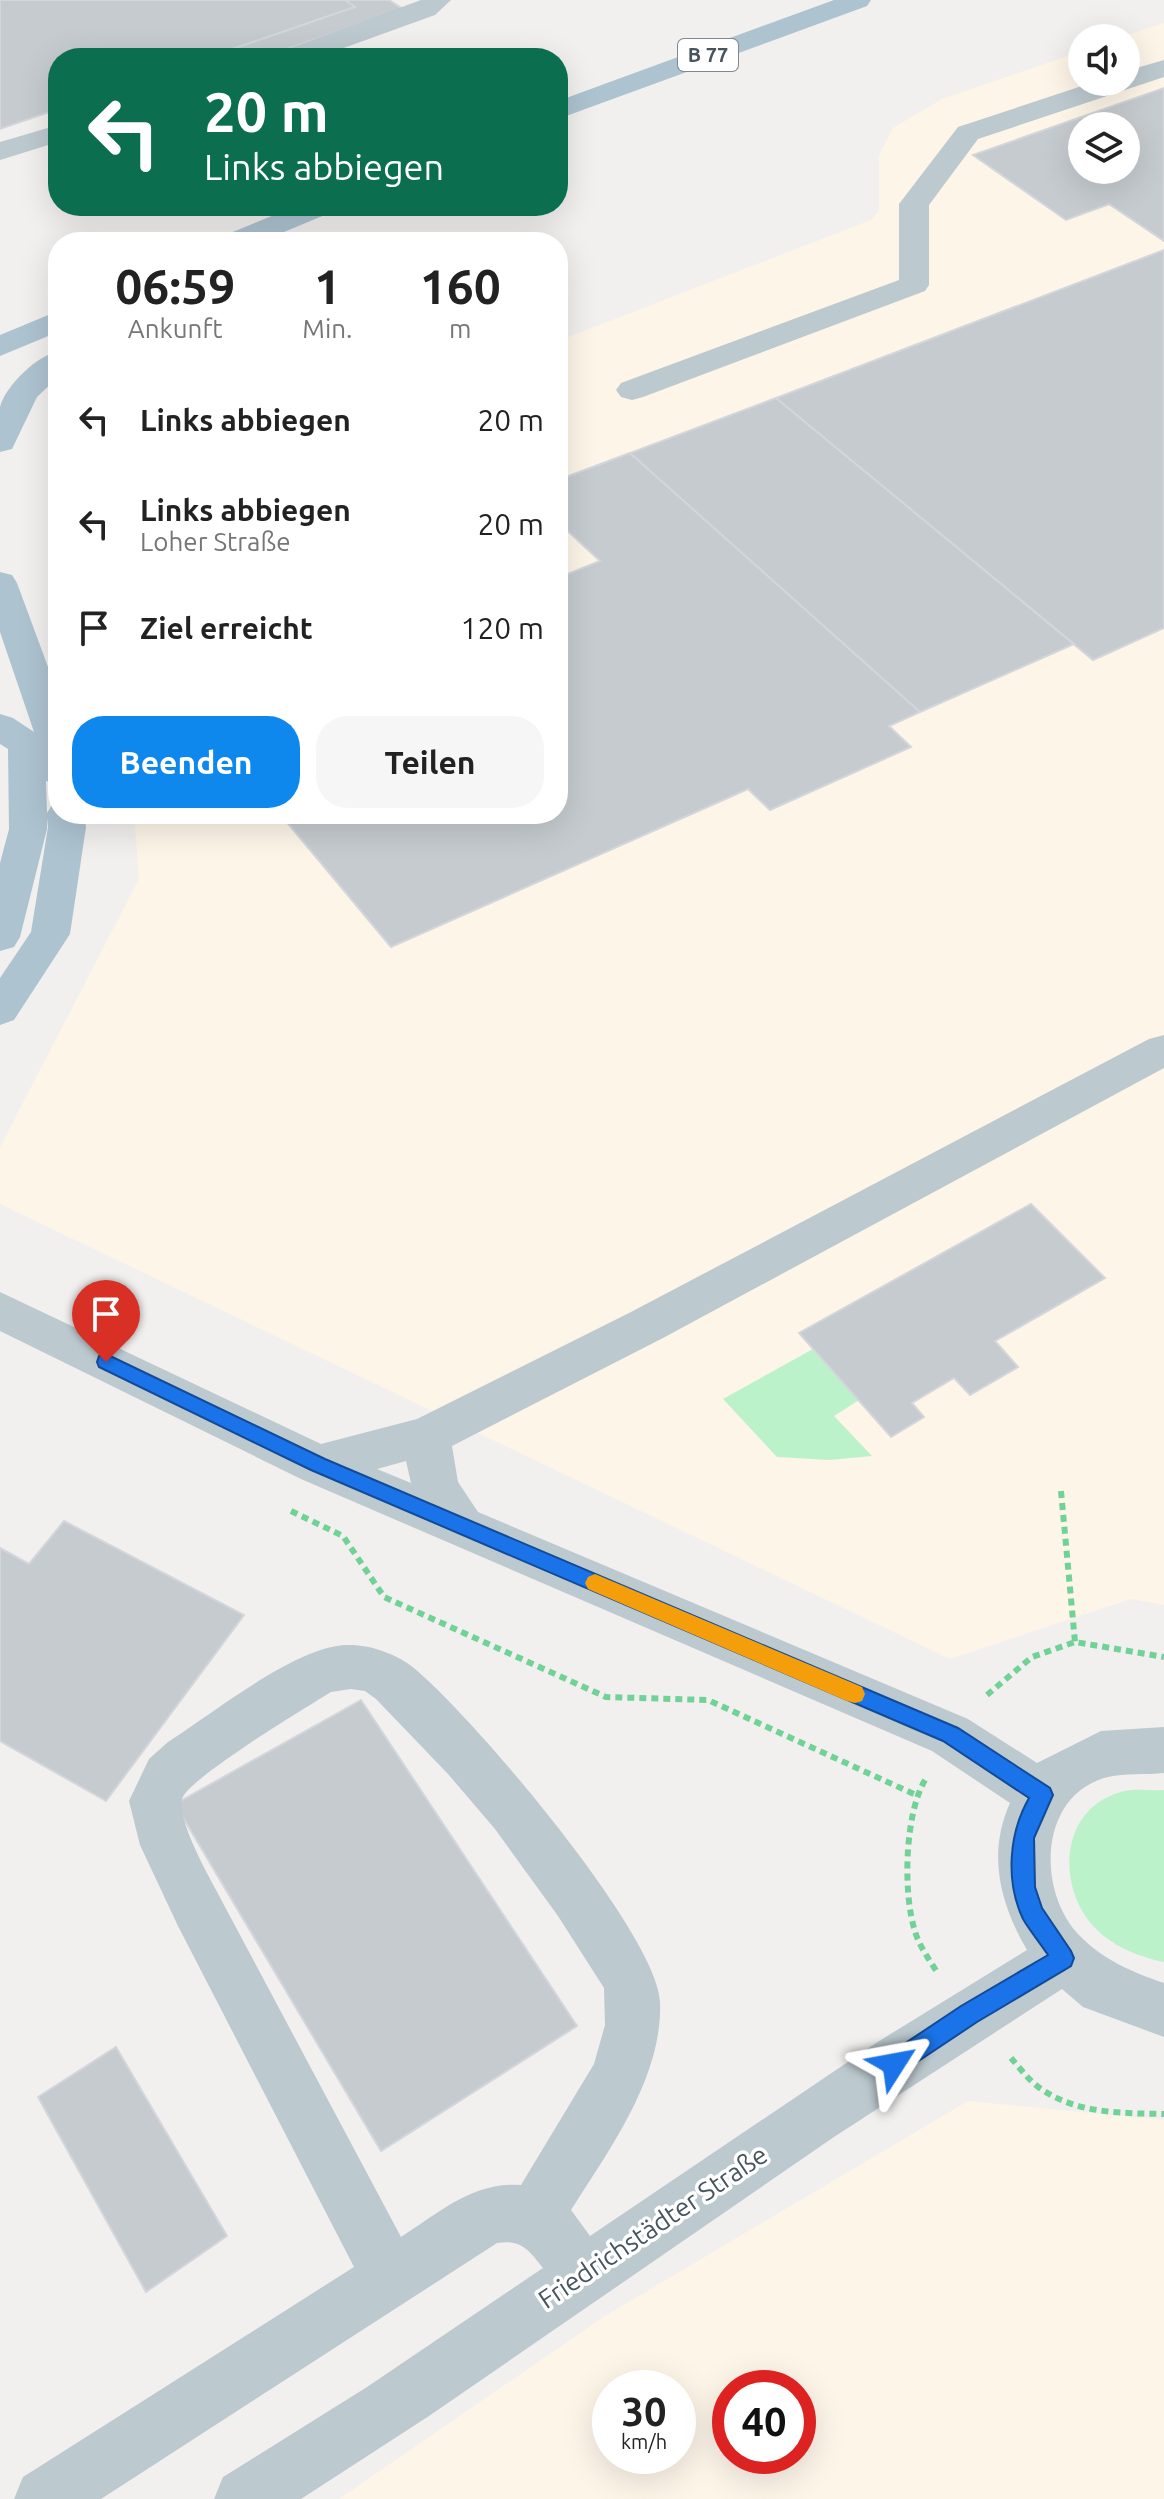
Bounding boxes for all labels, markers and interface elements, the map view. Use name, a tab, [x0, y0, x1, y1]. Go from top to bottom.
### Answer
map controls	[1068, 24, 1140, 184]
button: sound	[1068, 24, 1140, 96]
road number: B 77	[678, 39, 738, 71]
icon: left	[72, 80, 176, 184]
text: 20 m	[204, 80, 329, 143]
button: layers	[1068, 112, 1140, 184]
text: Links abbiegen	[204, 146, 444, 187]
text: 06:59	[115, 259, 235, 313]
text: 1	[314, 259, 341, 313]
text: 160	[420, 259, 501, 313]
text: Ankunft	[128, 314, 223, 343]
text: Min.	[302, 314, 353, 343]
text: m	[449, 314, 471, 343]
icon: left	[72, 398, 116, 442]
text: Links abbiegen	[140, 403, 351, 437]
text: 20 m	[477, 403, 544, 437]
text: Links abbiegen	[140, 493, 351, 527]
icon: left	[72, 502, 116, 546]
text: 20 m	[477, 507, 544, 541]
text: Loher Straße	[140, 527, 291, 556]
icon: arrive	[72, 606, 116, 650]
text: Ziel erreicht	[140, 611, 313, 645]
text: 120 m	[460, 611, 544, 645]
button: Beenden	[72, 716, 300, 808]
button: Teilen	[316, 716, 544, 808]
pin	[72, 1280, 140, 1362]
icon: arrive	[84, 1292, 128, 1336]
position arrow	[852, 2022, 936, 2106]
street label: Friedrichstädter Straße	[533, 2139, 773, 2314]
speed limit sign: 40	[712, 2370, 816, 2474]
text: 30	[621, 2389, 667, 2434]
text: km/h	[621, 2430, 667, 2453]

